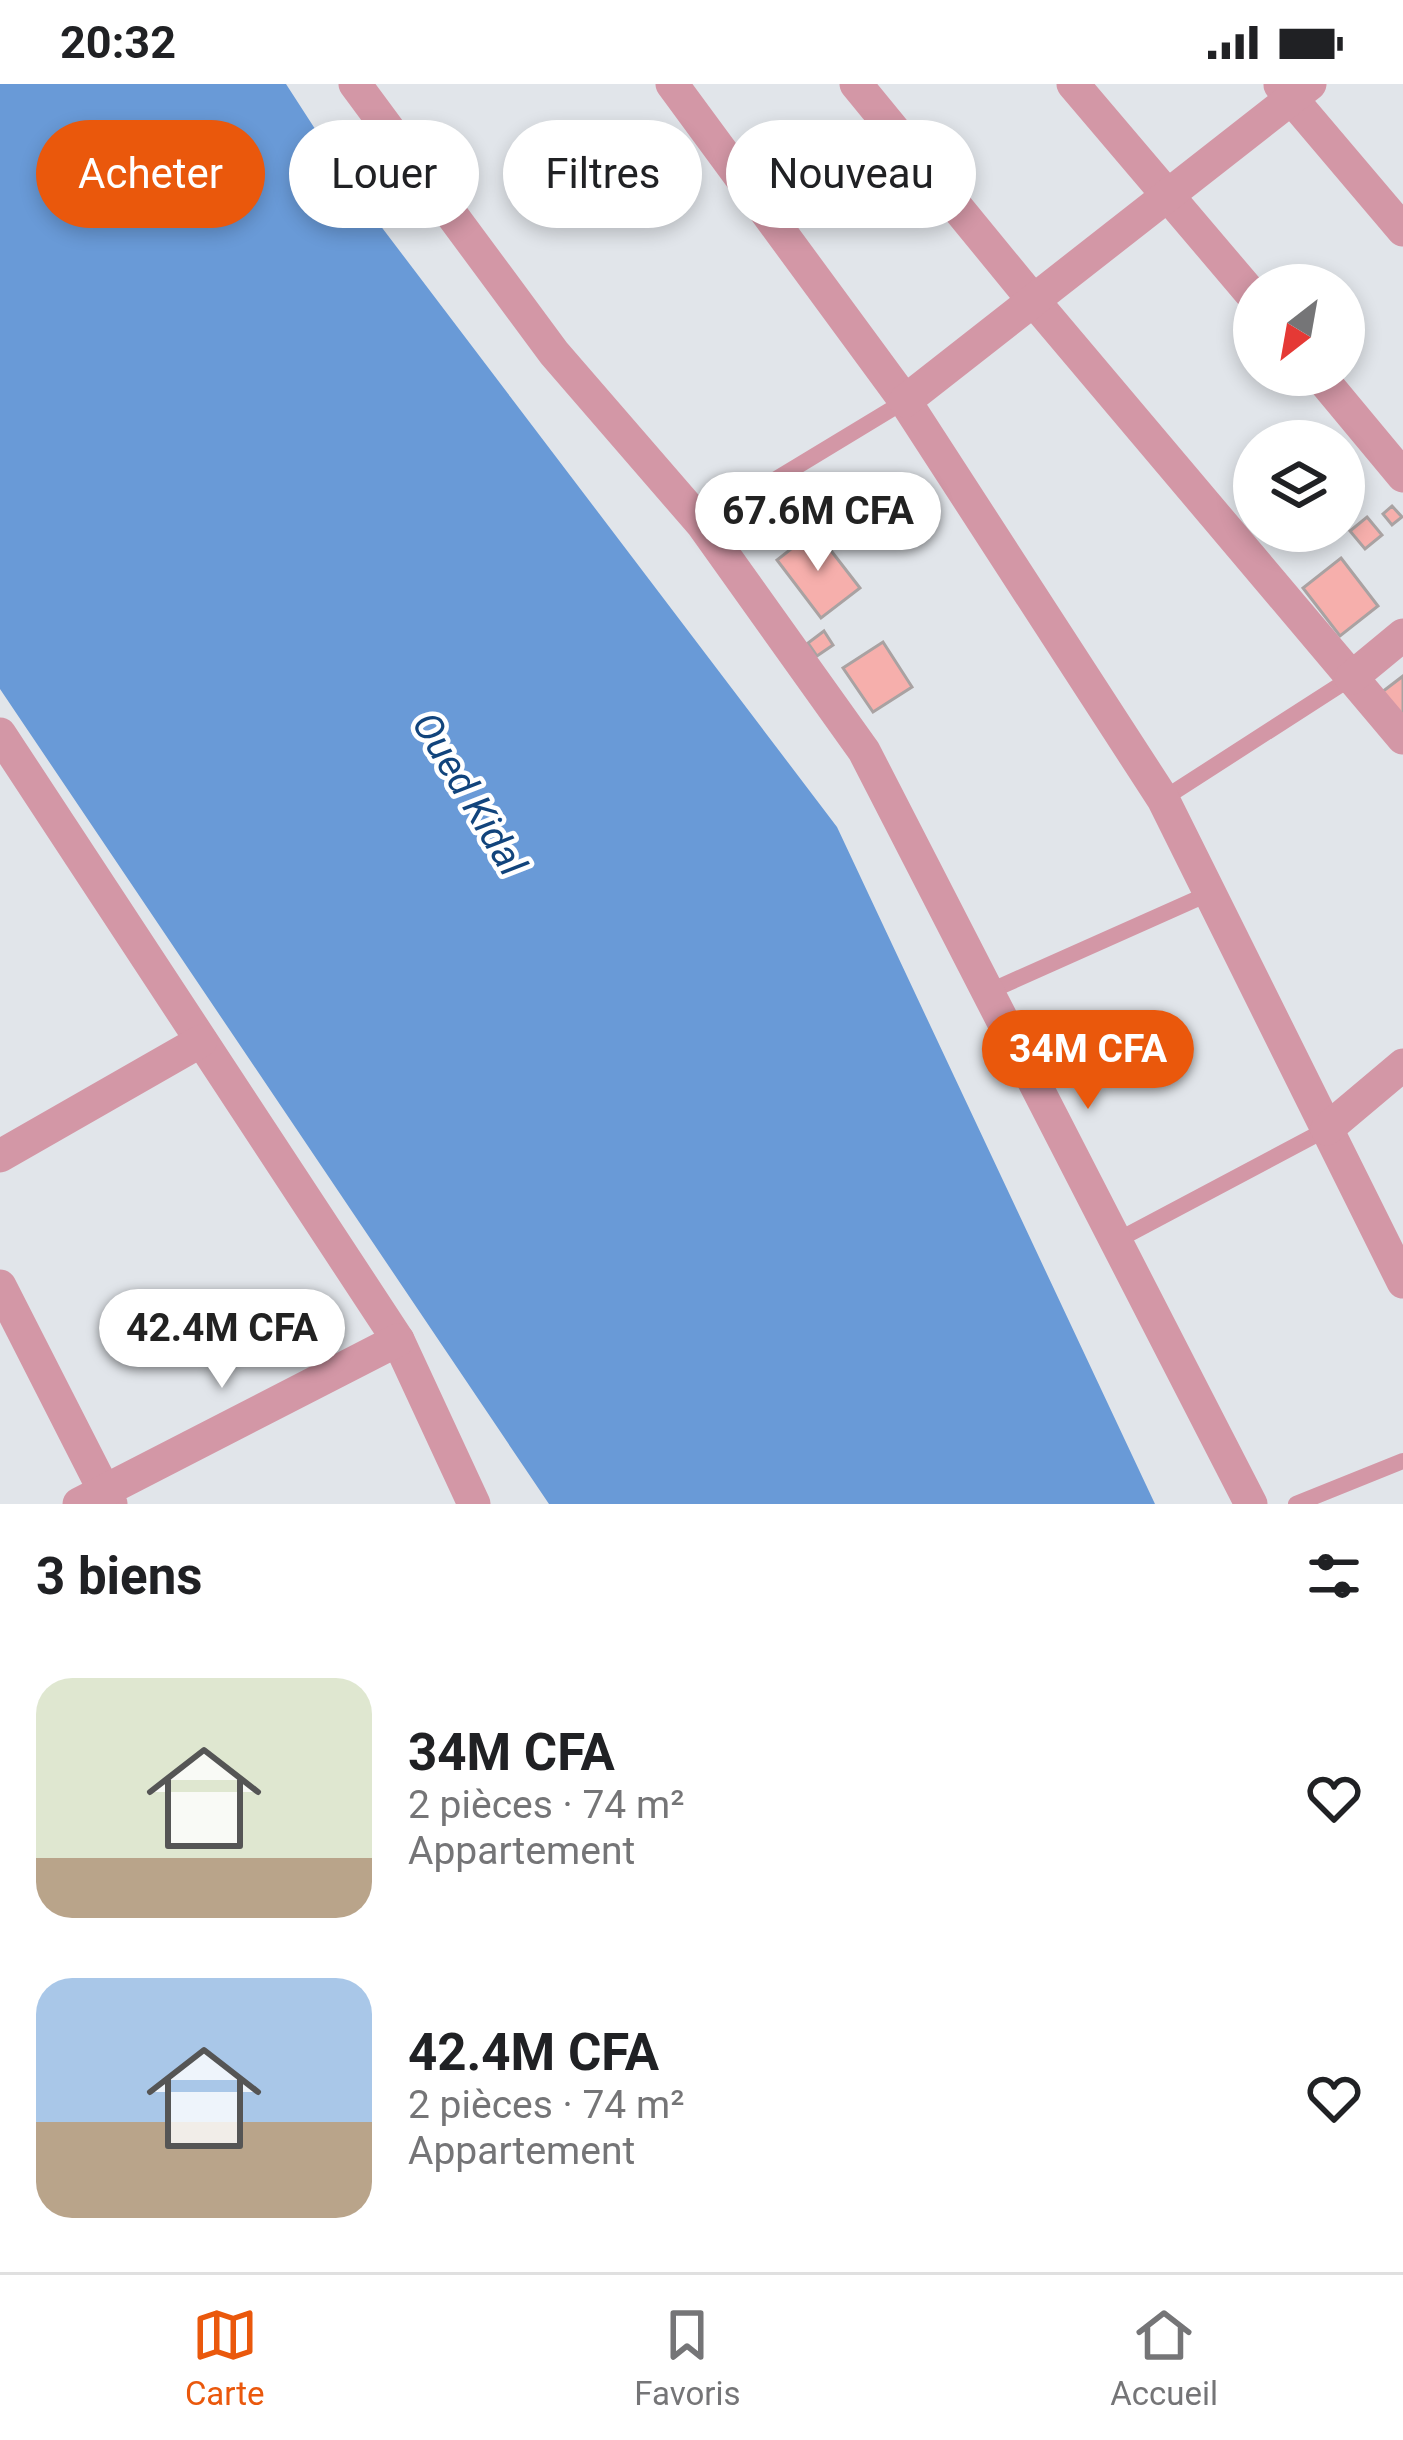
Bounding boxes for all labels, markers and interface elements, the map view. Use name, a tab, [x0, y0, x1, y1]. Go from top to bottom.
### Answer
text: 20:32	[60, 16, 176, 69]
chip: Acheter	[36, 120, 265, 228]
chip: Louer	[289, 120, 479, 228]
chip: Filtres	[503, 120, 702, 228]
chip: Nouveau	[726, 120, 976, 228]
north arrow	[1233, 264, 1365, 396]
map controls	[1233, 264, 1365, 552]
button: layers	[1233, 420, 1365, 552]
pin: 67.6M CFA	[681, 472, 955, 574]
text: 67.6M CFA	[722, 488, 914, 534]
water label: Oued Kidal	[402, 704, 536, 884]
pin: 34M CFA	[977, 1010, 1199, 1112]
text: 34M CFA	[1009, 1026, 1167, 1072]
pin: 42.4M CFA	[85, 1289, 359, 1391]
text: 42.4M CFA	[126, 1305, 318, 1351]
icon: filters	[1301, 1543, 1367, 1609]
text: 3 biens	[36, 1547, 202, 1606]
text: 34M CFA	[408, 1723, 615, 1782]
icon: home	[132, 1726, 276, 1870]
icon: heart	[1301, 1765, 1367, 1831]
text: 2 pièces · 74 m²	[408, 1782, 684, 1828]
text: Appartement	[408, 1828, 635, 1874]
text: 42.4M CFA	[408, 2023, 659, 2082]
icon: home	[132, 2026, 276, 2170]
icon: heart	[1301, 2065, 1367, 2131]
text: 2 pièces · 74 m²	[408, 2082, 684, 2128]
text: Appartement	[408, 2128, 635, 2174]
tab: Carte	[185, 2302, 265, 2413]
tab: Favoris	[634, 2302, 741, 2413]
tab: Accueil	[1110, 2302, 1218, 2413]

